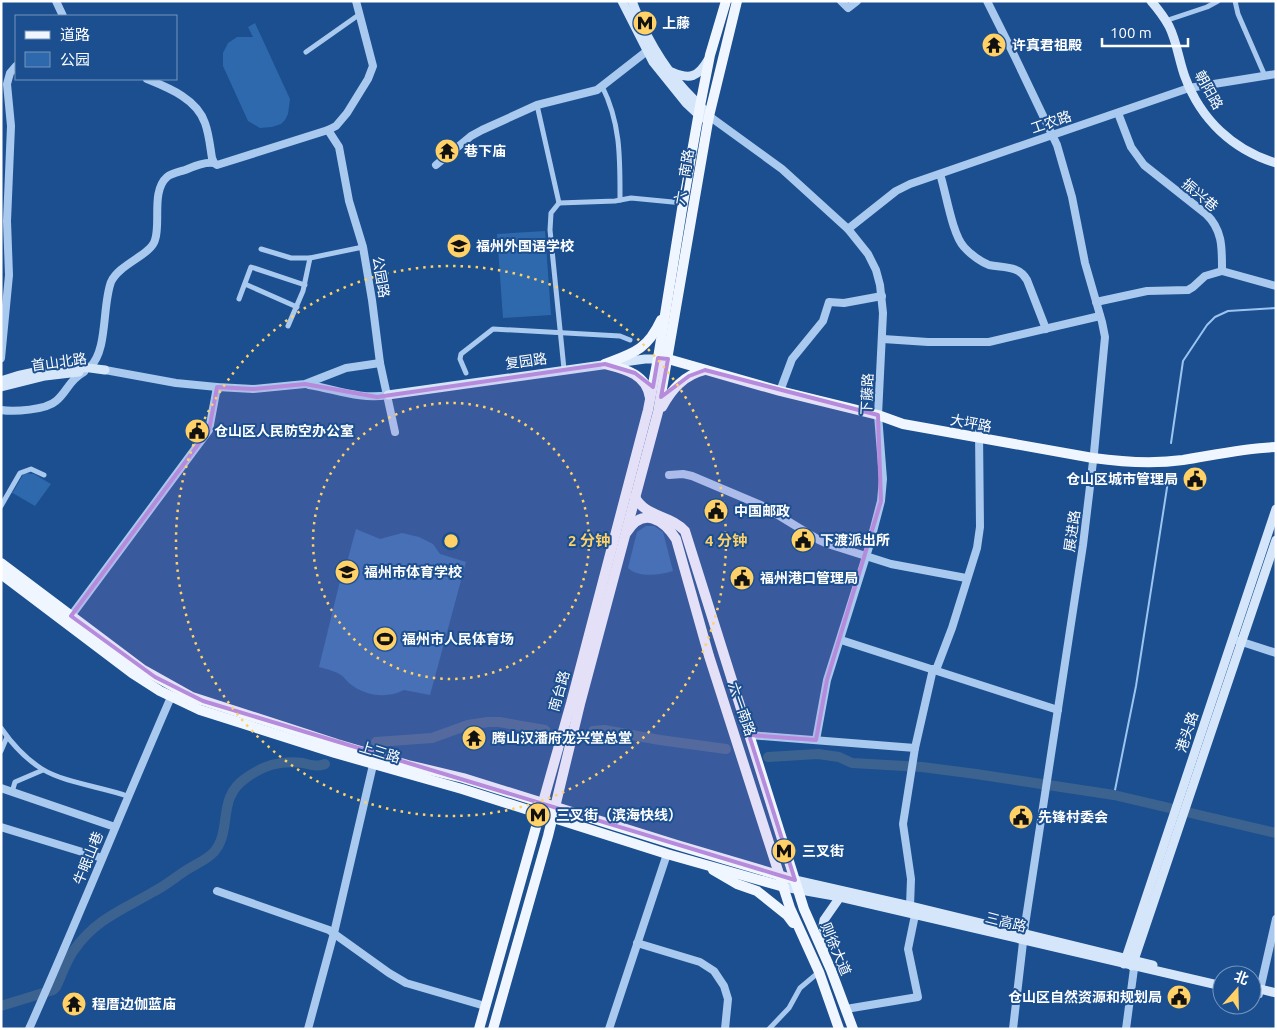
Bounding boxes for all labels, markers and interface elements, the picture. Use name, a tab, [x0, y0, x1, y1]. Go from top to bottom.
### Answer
metro station icon: 上藤	[632, 10, 658, 36]
legend	[15, 15, 178, 80]
place label: 上藤	[662, 15, 690, 31]
scale bar	[1102, 15, 1188, 47]
text: 100 m	[1110, 24, 1152, 41]
text: 道路	[60, 26, 90, 43]
temple icon: 许真君祖殿	[981, 32, 1007, 58]
place label: 许真君祖殿	[1012, 37, 1082, 53]
text: 公园	[60, 51, 90, 68]
street label: 朝阳路	[1192, 68, 1226, 112]
street label: 工农路	[1029, 108, 1073, 136]
temple icon: 巷下庙	[434, 138, 460, 164]
place label: 巷下庙	[464, 143, 506, 159]
street label: 六一南路	[671, 148, 697, 206]
street label: 振兴巷	[1179, 175, 1221, 215]
school or university icon: 福州外国语学校	[446, 233, 472, 259]
place label: 福州外国语学校	[476, 238, 574, 254]
street label: 公园路	[369, 255, 393, 299]
street label: 首山北路	[30, 350, 88, 374]
street label: 复园路	[504, 350, 548, 372]
street label: 下藤路	[858, 373, 876, 415]
street label: 大坪路	[949, 411, 993, 435]
public building icon: 仓山区人民防空办公室	[184, 418, 210, 444]
place label: 仓山区人民防空办公室	[214, 423, 354, 439]
public building icon: 仓山区城市管理局	[1182, 466, 1208, 492]
place label: 仓山区城市管理局	[1066, 471, 1178, 487]
public building icon: 中国邮政	[703, 498, 729, 524]
place label: 中国邮政	[734, 503, 790, 519]
street label: 展进路	[1061, 509, 1083, 553]
public building icon: 下渡派出所	[790, 527, 816, 553]
centre of rings	[442, 532, 460, 550]
text: 2 分钟	[568, 532, 610, 549]
text: 4 分钟	[705, 532, 747, 549]
place label: 下渡派出所	[820, 532, 890, 548]
school or university icon: 福州市体育学校	[334, 559, 360, 585]
place label: 福州市体育学校	[364, 564, 462, 580]
public building icon: 福州港口管理局	[729, 565, 755, 591]
place label: 福州港口管理局	[760, 570, 858, 586]
sports icon: 福州市人民体育场	[372, 626, 398, 652]
place label: 福州市人民体育场	[402, 631, 514, 647]
street label: 南台路	[546, 669, 572, 713]
street label: 六一南路	[725, 680, 759, 738]
street label: 港头路	[1173, 710, 1201, 754]
temple icon: 腾山汉潘府龙兴堂总堂	[461, 725, 487, 751]
place label: 腾山汉潘府龙兴堂总堂	[492, 730, 632, 746]
street label: 上三路	[358, 738, 402, 766]
metro station icon: 三叉街（滨海快线）	[525, 802, 551, 828]
public building icon: 先锋村委会	[1008, 804, 1034, 830]
place label: 三叉街（滨海快线）	[556, 807, 682, 823]
place label: 先锋村委会	[1038, 809, 1108, 825]
street label: 牛眠山巷	[70, 829, 106, 887]
metro station icon: 三叉街	[771, 838, 797, 864]
place label: 三叉街	[802, 843, 844, 859]
street label: 三高路	[984, 909, 1028, 935]
street label: 则徐大道	[818, 920, 854, 978]
north arrow	[1212, 965, 1262, 1015]
text: 北	[1232, 968, 1251, 988]
public building icon: 仓山区自然资源和规划局	[1166, 984, 1192, 1010]
place label: 仓山区自然资源和规划局	[1008, 989, 1162, 1005]
temple icon: 程厝边伽蓝庙	[61, 991, 87, 1017]
place label: 程厝边伽蓝庙	[92, 996, 176, 1012]

